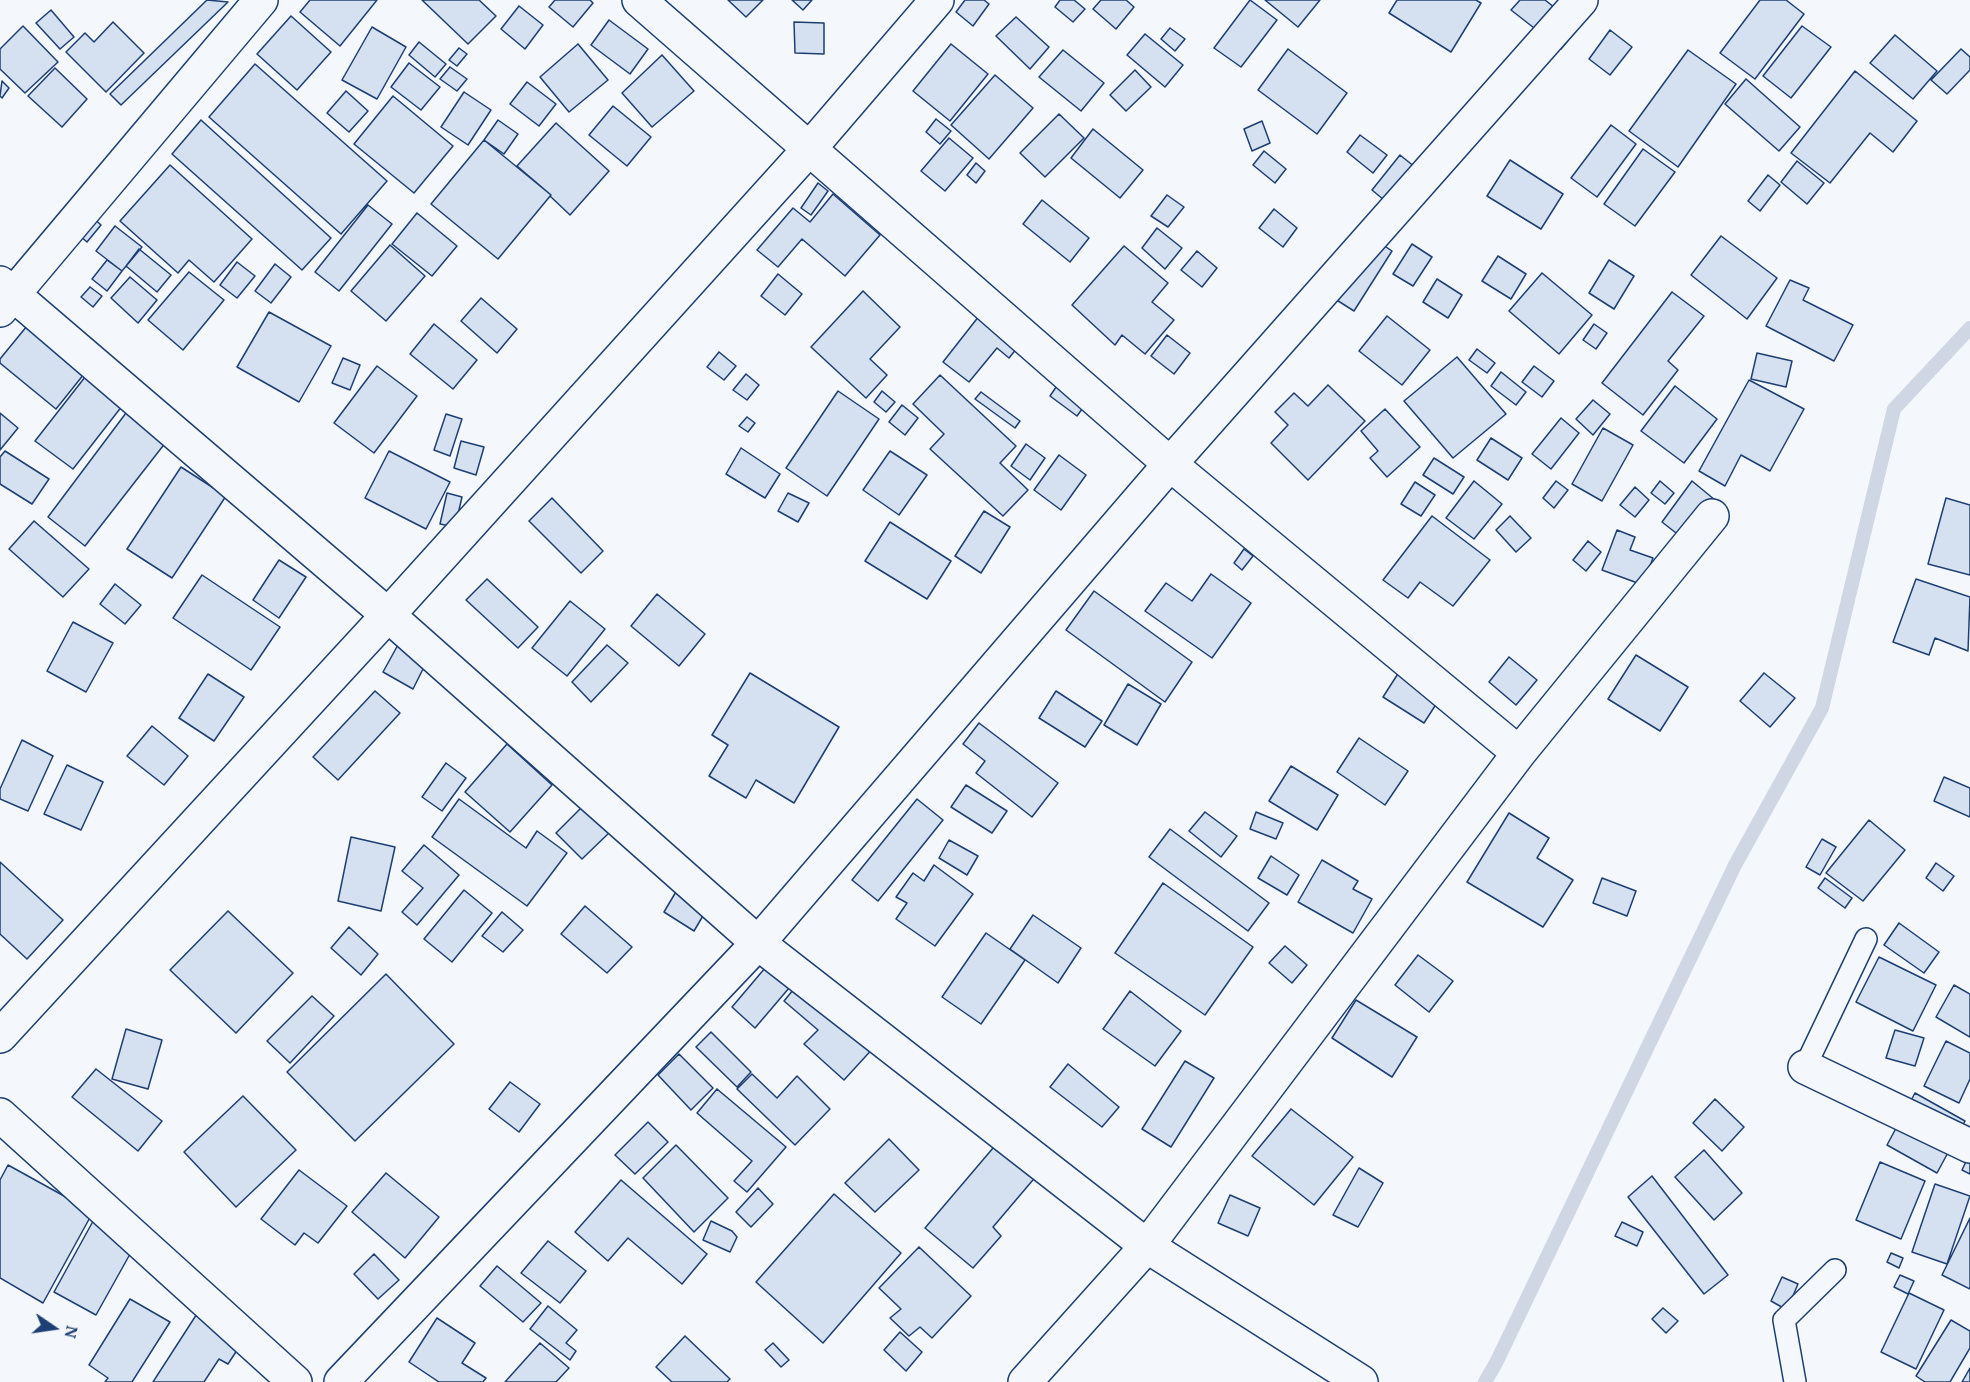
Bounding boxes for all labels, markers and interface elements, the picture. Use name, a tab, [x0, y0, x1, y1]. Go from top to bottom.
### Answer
north arrow	[24, 1298, 84, 1358]
text: N	[59, 1324, 84, 1340]

